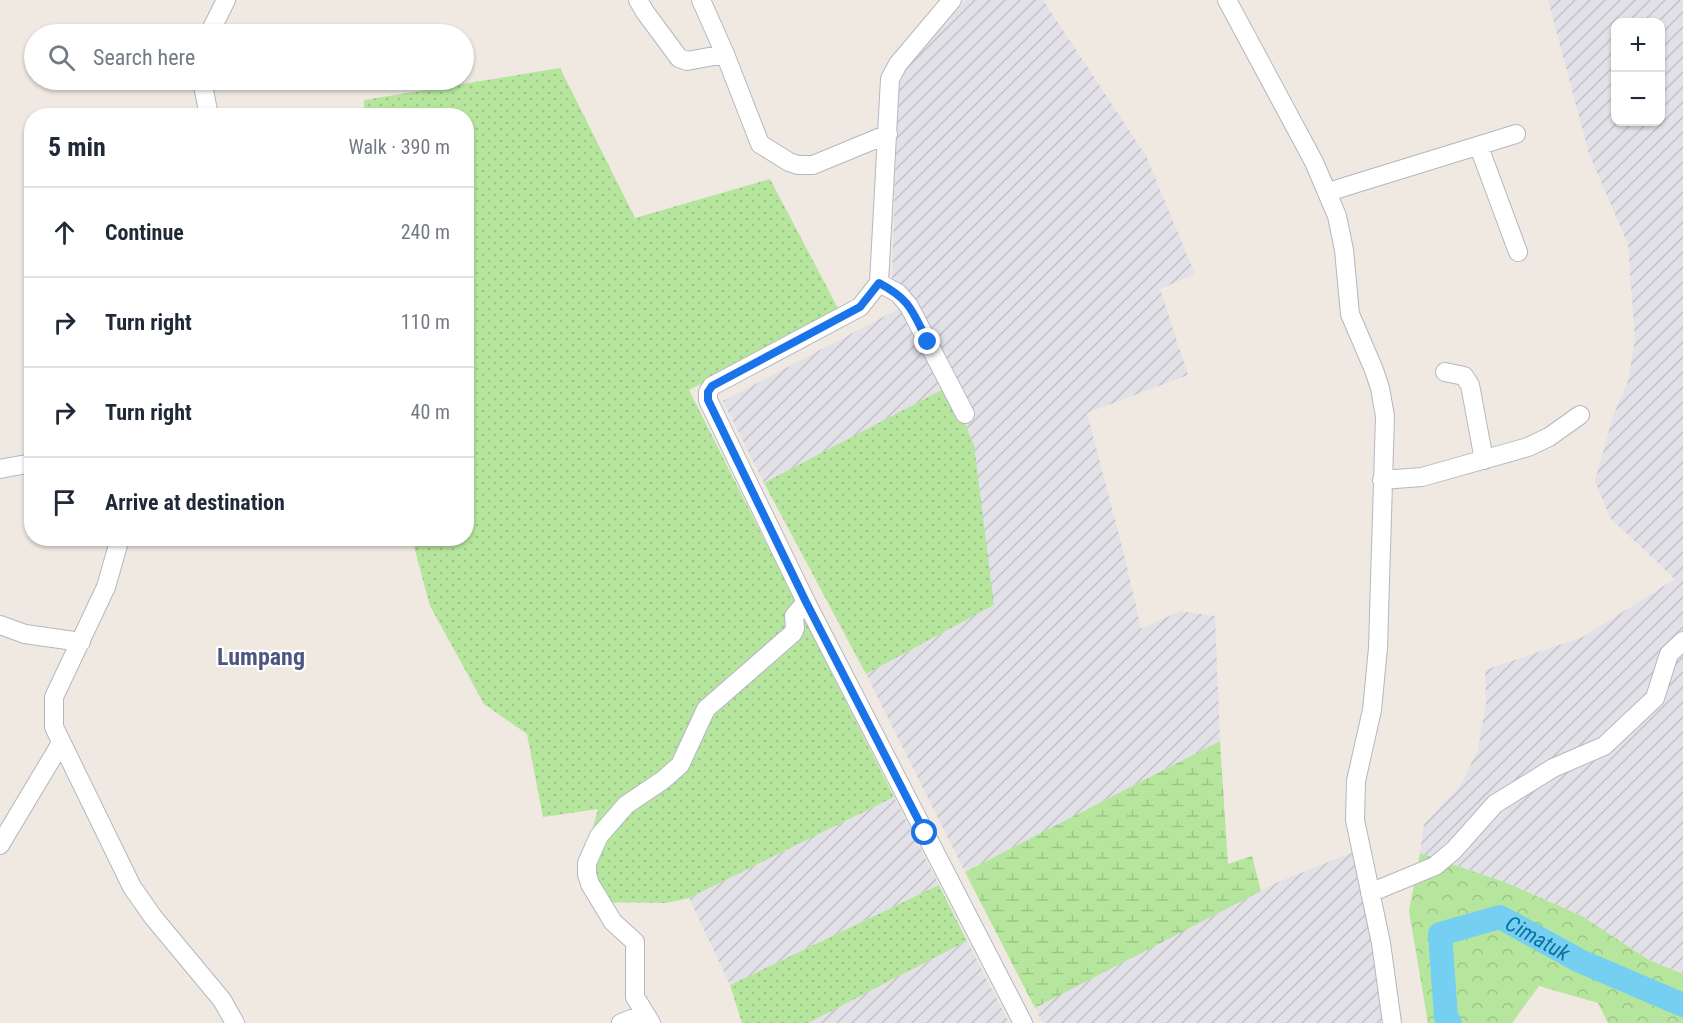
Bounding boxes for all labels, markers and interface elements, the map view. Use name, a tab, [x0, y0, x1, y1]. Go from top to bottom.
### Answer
map controls	[1611, 18, 1665, 126]
button: +	[1611, 18, 1665, 72]
search box	[24, 24, 474, 90]
icon: search	[45, 41, 78, 74]
text: Search here	[93, 45, 195, 70]
button: −	[1611, 72, 1665, 126]
text: 5 min	[48, 132, 106, 162]
text: Walk · 390 m	[349, 135, 450, 159]
icon: ahead	[48, 216, 81, 249]
text: Continue	[105, 220, 184, 245]
text: 240 m	[401, 220, 450, 244]
icon: right	[48, 306, 81, 339]
text: Turn right	[105, 310, 192, 335]
text: 110 m	[401, 310, 450, 334]
route end	[914, 328, 940, 354]
icon: right	[48, 396, 81, 429]
text: Turn right	[105, 400, 192, 425]
text: 40 m	[411, 400, 450, 424]
icon: arrive	[48, 486, 81, 519]
text: Arrive at destination	[105, 490, 285, 515]
district label: Lumpang	[217, 643, 305, 671]
route start	[911, 819, 937, 845]
water label: Cimatuk	[1501, 911, 1574, 966]

